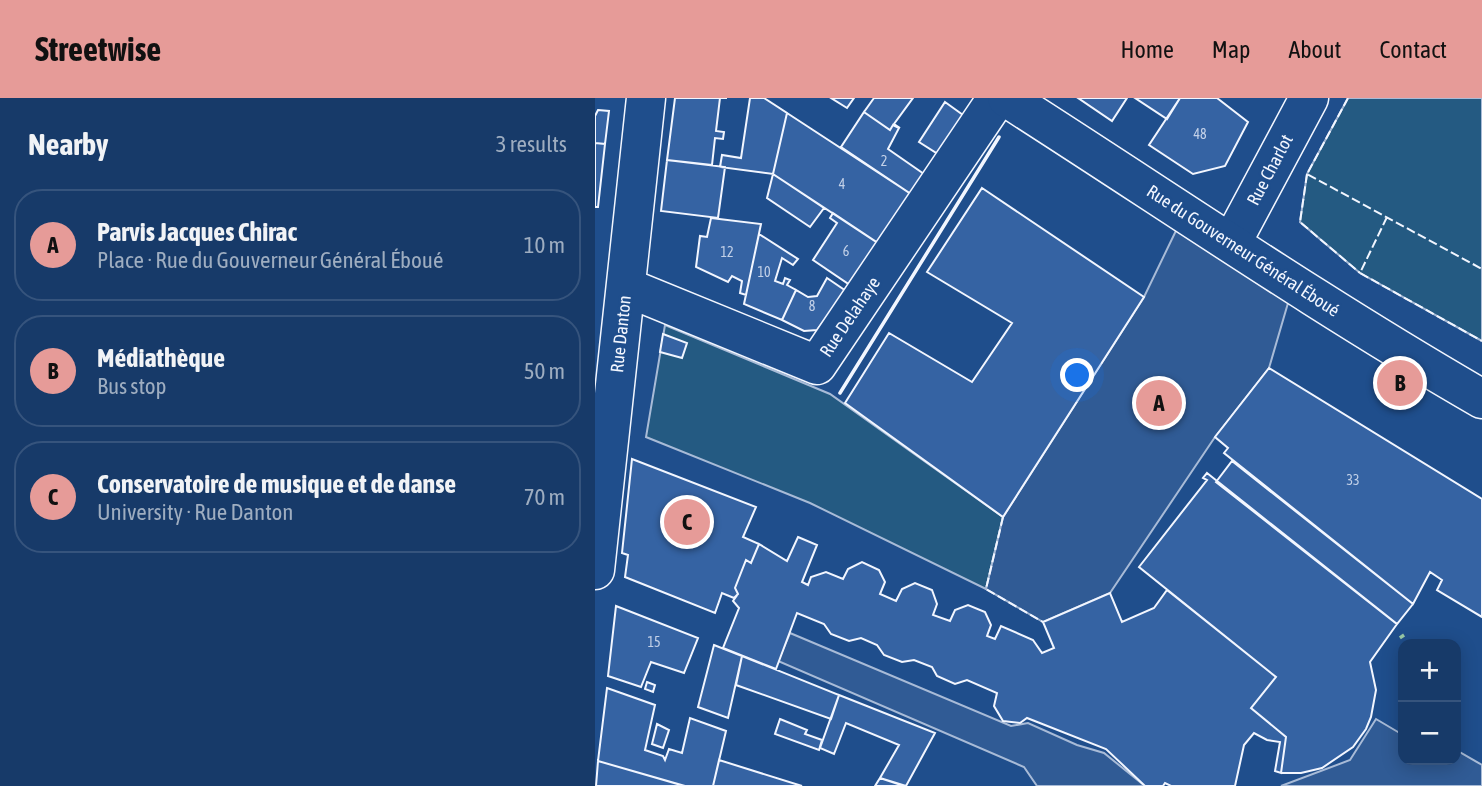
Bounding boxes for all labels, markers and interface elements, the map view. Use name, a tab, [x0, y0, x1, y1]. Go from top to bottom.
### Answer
text: Streetwise	[35, 30, 161, 68]
text: Home	[1120, 36, 1174, 63]
text: Map	[1212, 36, 1250, 63]
text: About	[1288, 36, 1341, 63]
text: Contact	[1379, 36, 1447, 63]
house number: 48	[1193, 126, 1207, 142]
text: Nearby	[28, 127, 108, 161]
text: 3 results	[496, 131, 567, 157]
street label: Rue Charlot	[1242, 131, 1297, 209]
house number: 2	[881, 153, 887, 169]
house number: 4	[839, 176, 846, 192]
street label: Rue du Gouverneur Général Éboué	[1143, 180, 1344, 321]
text: Parvis Jacques Chirac	[97, 217, 297, 247]
text: A	[47, 232, 59, 258]
text: 10 m	[524, 232, 565, 258]
house number: 6	[843, 243, 850, 259]
house number: 12	[720, 244, 734, 260]
text: Place · Rue du Gouverneur Général Éboué	[97, 247, 443, 273]
house number: 10	[757, 264, 771, 280]
street label: Rue Delahaye	[815, 273, 884, 361]
street label: Rue Danton	[606, 294, 635, 374]
house number: 8	[809, 298, 816, 314]
text: Médiathèque	[97, 343, 225, 373]
pin: B	[1377, 357, 1423, 409]
text: B	[48, 358, 58, 384]
text: 50 m	[524, 358, 565, 384]
your location	[1060, 358, 1094, 392]
text: Bus stop	[97, 373, 167, 399]
pin: A	[1136, 377, 1182, 429]
text: Conservatoire de musique et de danse	[97, 469, 456, 499]
house number: 33	[1346, 472, 1360, 488]
text: C	[48, 484, 58, 510]
text: 70 m	[524, 484, 565, 510]
pin: C	[664, 496, 710, 548]
text: University · Rue Danton	[97, 499, 294, 525]
house number: 15	[647, 634, 661, 650]
map controls	[1398, 639, 1461, 765]
button: +	[1398, 639, 1461, 702]
button: −	[1398, 702, 1461, 765]

